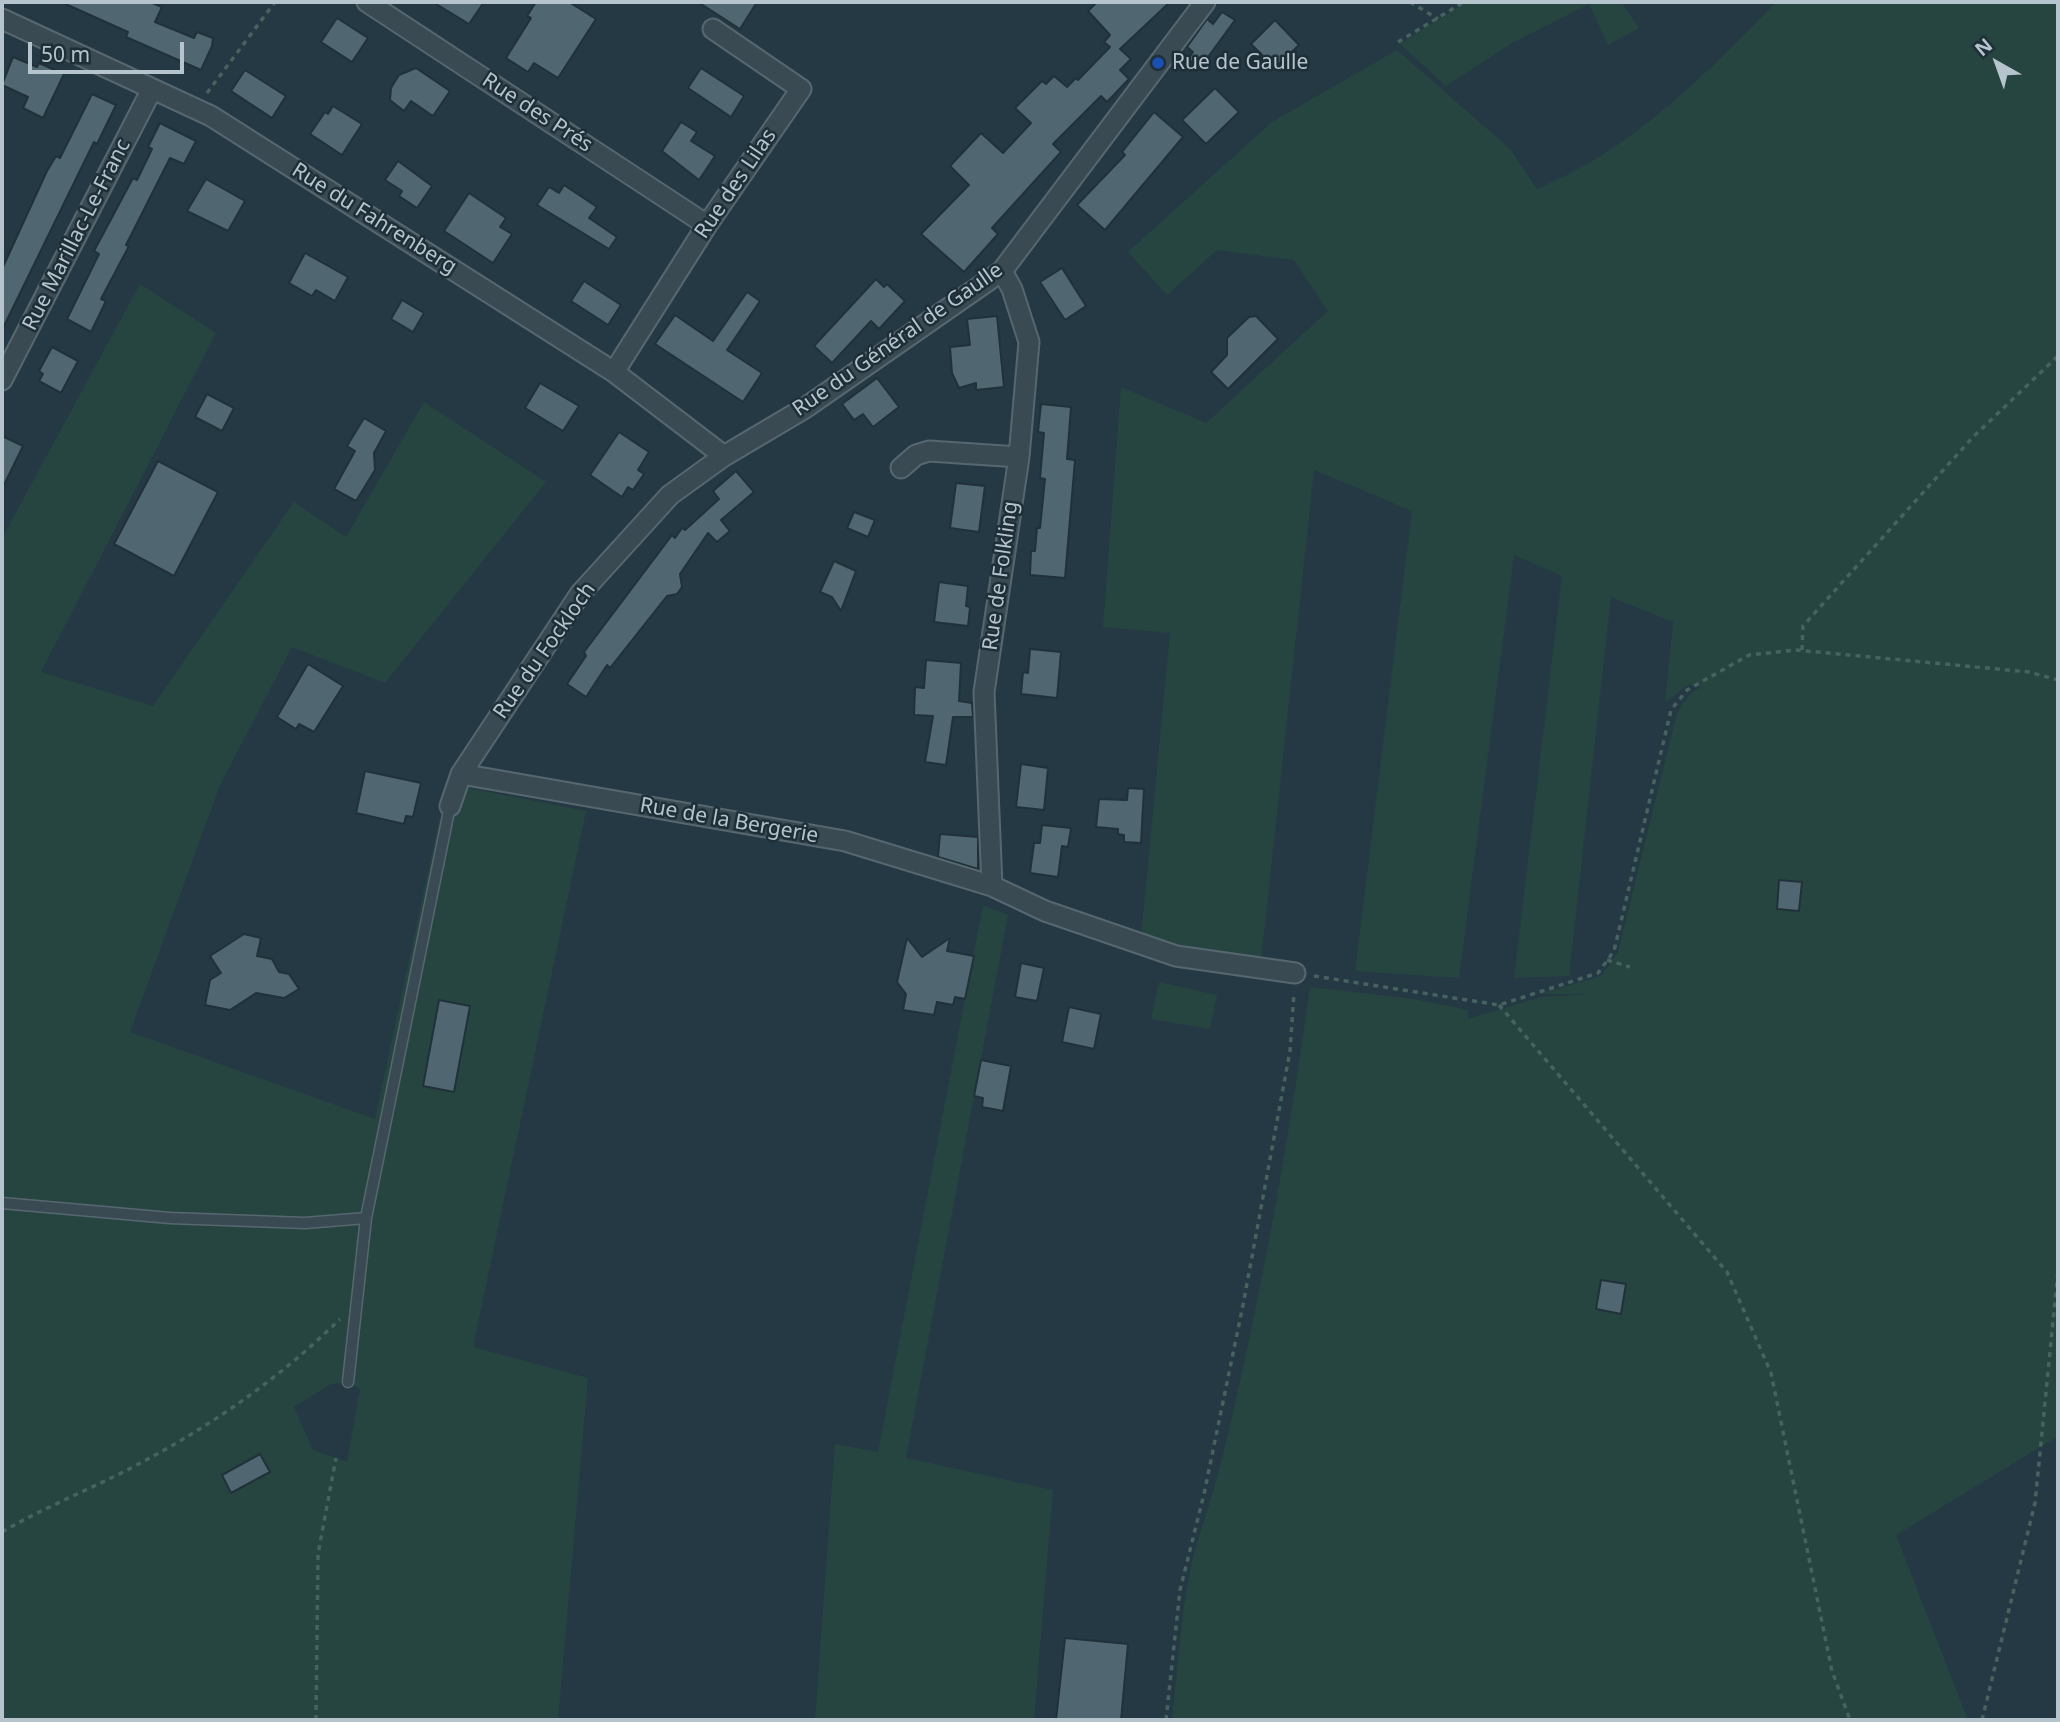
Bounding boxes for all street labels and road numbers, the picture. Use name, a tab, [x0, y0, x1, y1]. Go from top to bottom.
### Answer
street label: Rue des Prés	[477, 68, 597, 158]
street label: Rue des Lilas	[690, 124, 782, 244]
street label: Rue Marillac-Le-Franc	[18, 135, 136, 335]
street label: Rue du Fahrenberg	[287, 158, 461, 280]
street label: Rue du Général de Gaulle	[788, 258, 1008, 422]
street label: Rue de Folkling	[978, 500, 1024, 652]
street label: Rue du Fockloch	[489, 578, 601, 724]
street label: Rue de la Bergerie	[638, 793, 820, 849]

